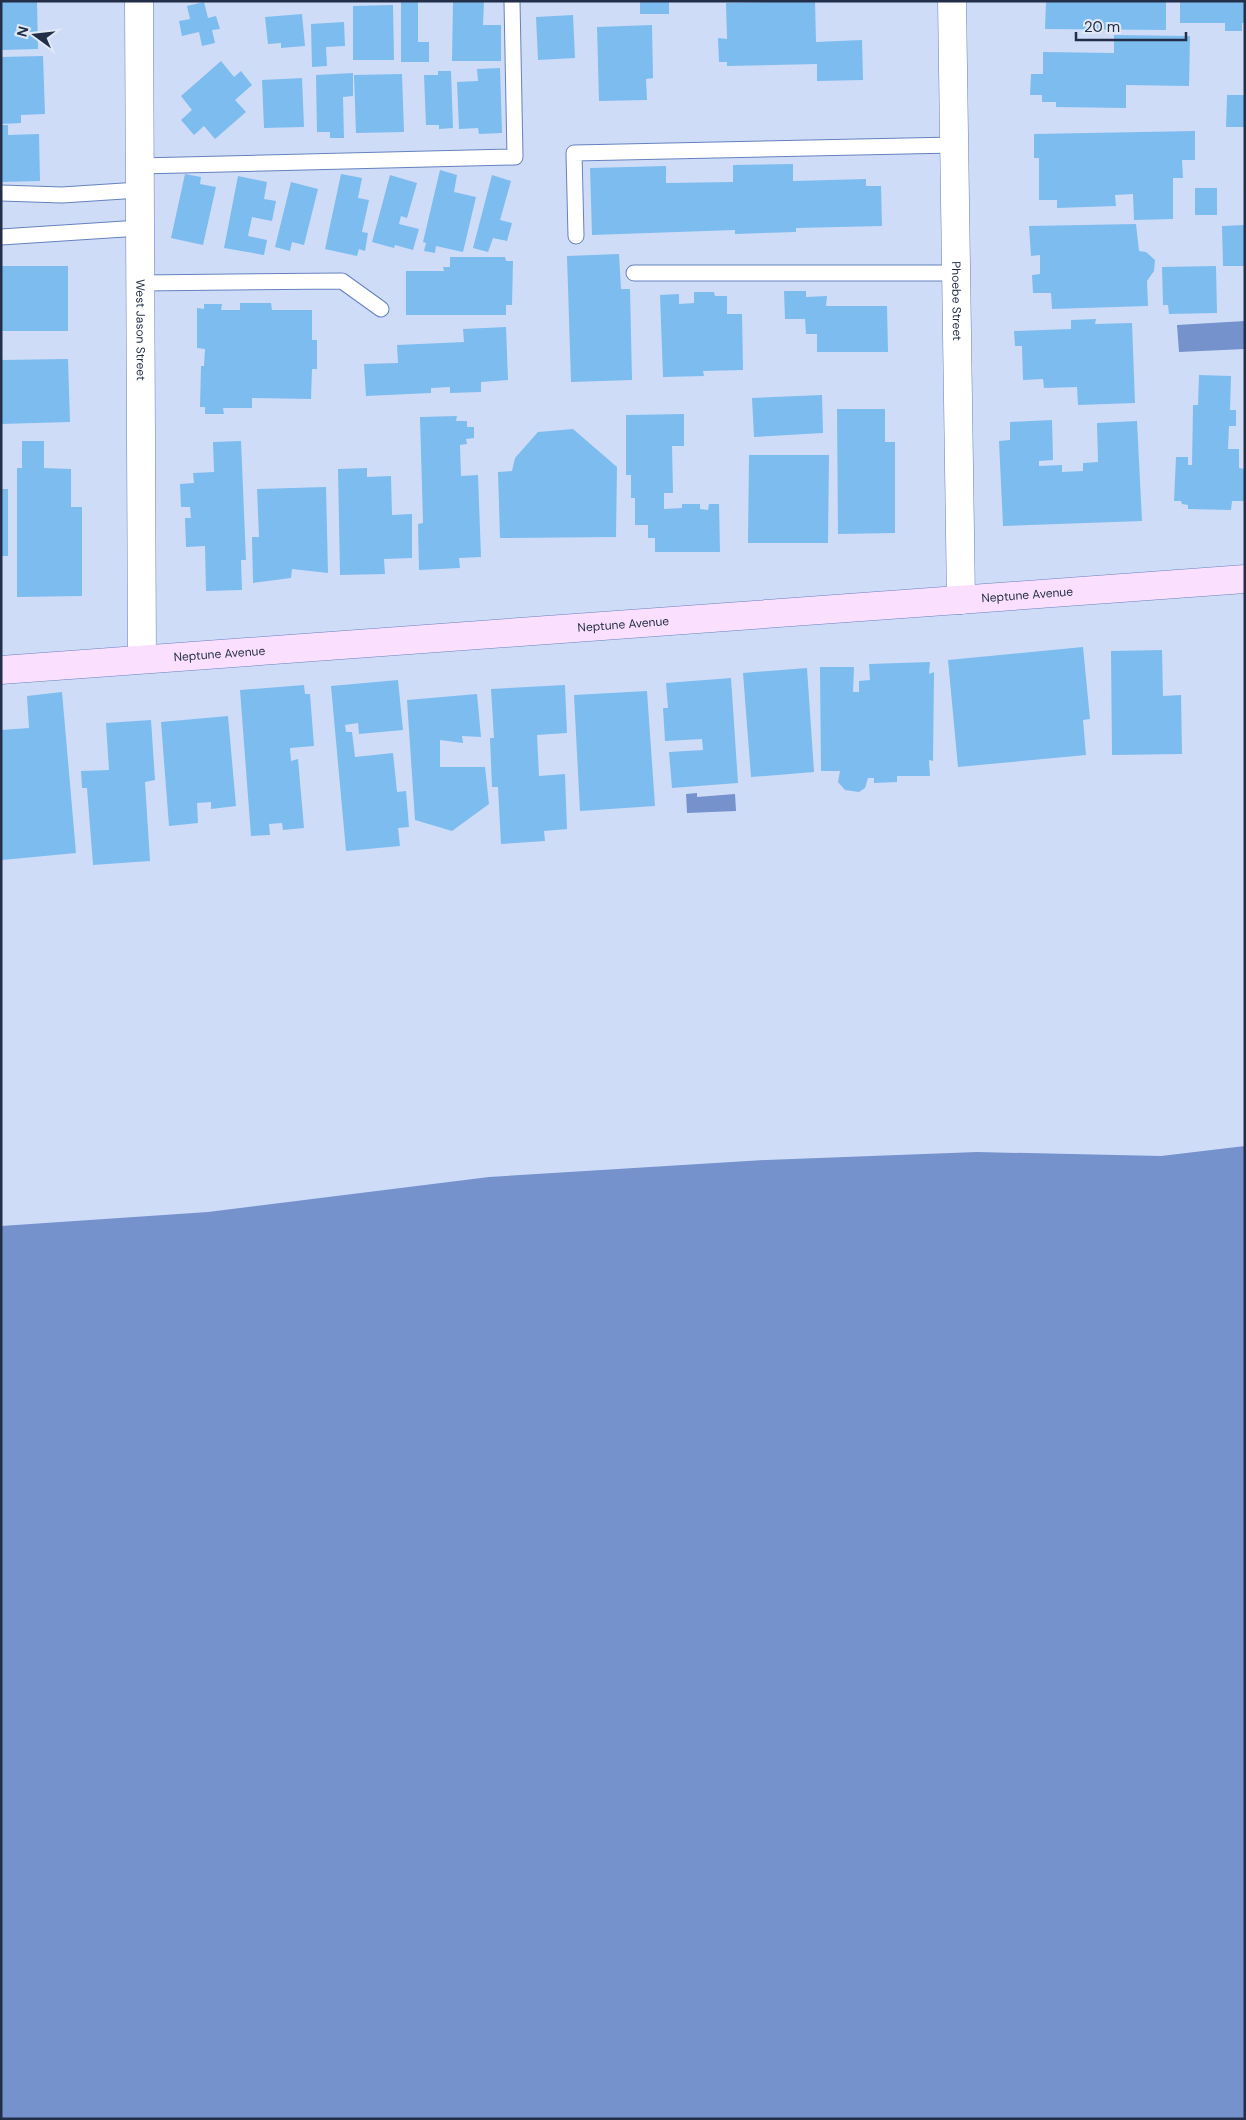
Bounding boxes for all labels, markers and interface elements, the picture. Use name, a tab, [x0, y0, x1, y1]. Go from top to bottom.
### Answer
north arrow	[10, 10, 60, 60]
scale bar	[1076, 10, 1186, 42]
text: 20 m	[1084, 17, 1120, 37]
text: N	[12, 24, 32, 39]
street label: Phoebe Street	[948, 261, 965, 341]
street label: West Jason Street	[132, 279, 149, 381]
street label: Neptune Avenue	[981, 584, 1074, 606]
street label: Neptune Avenue	[577, 613, 670, 636]
street label: Neptune Avenue	[173, 643, 266, 665]

